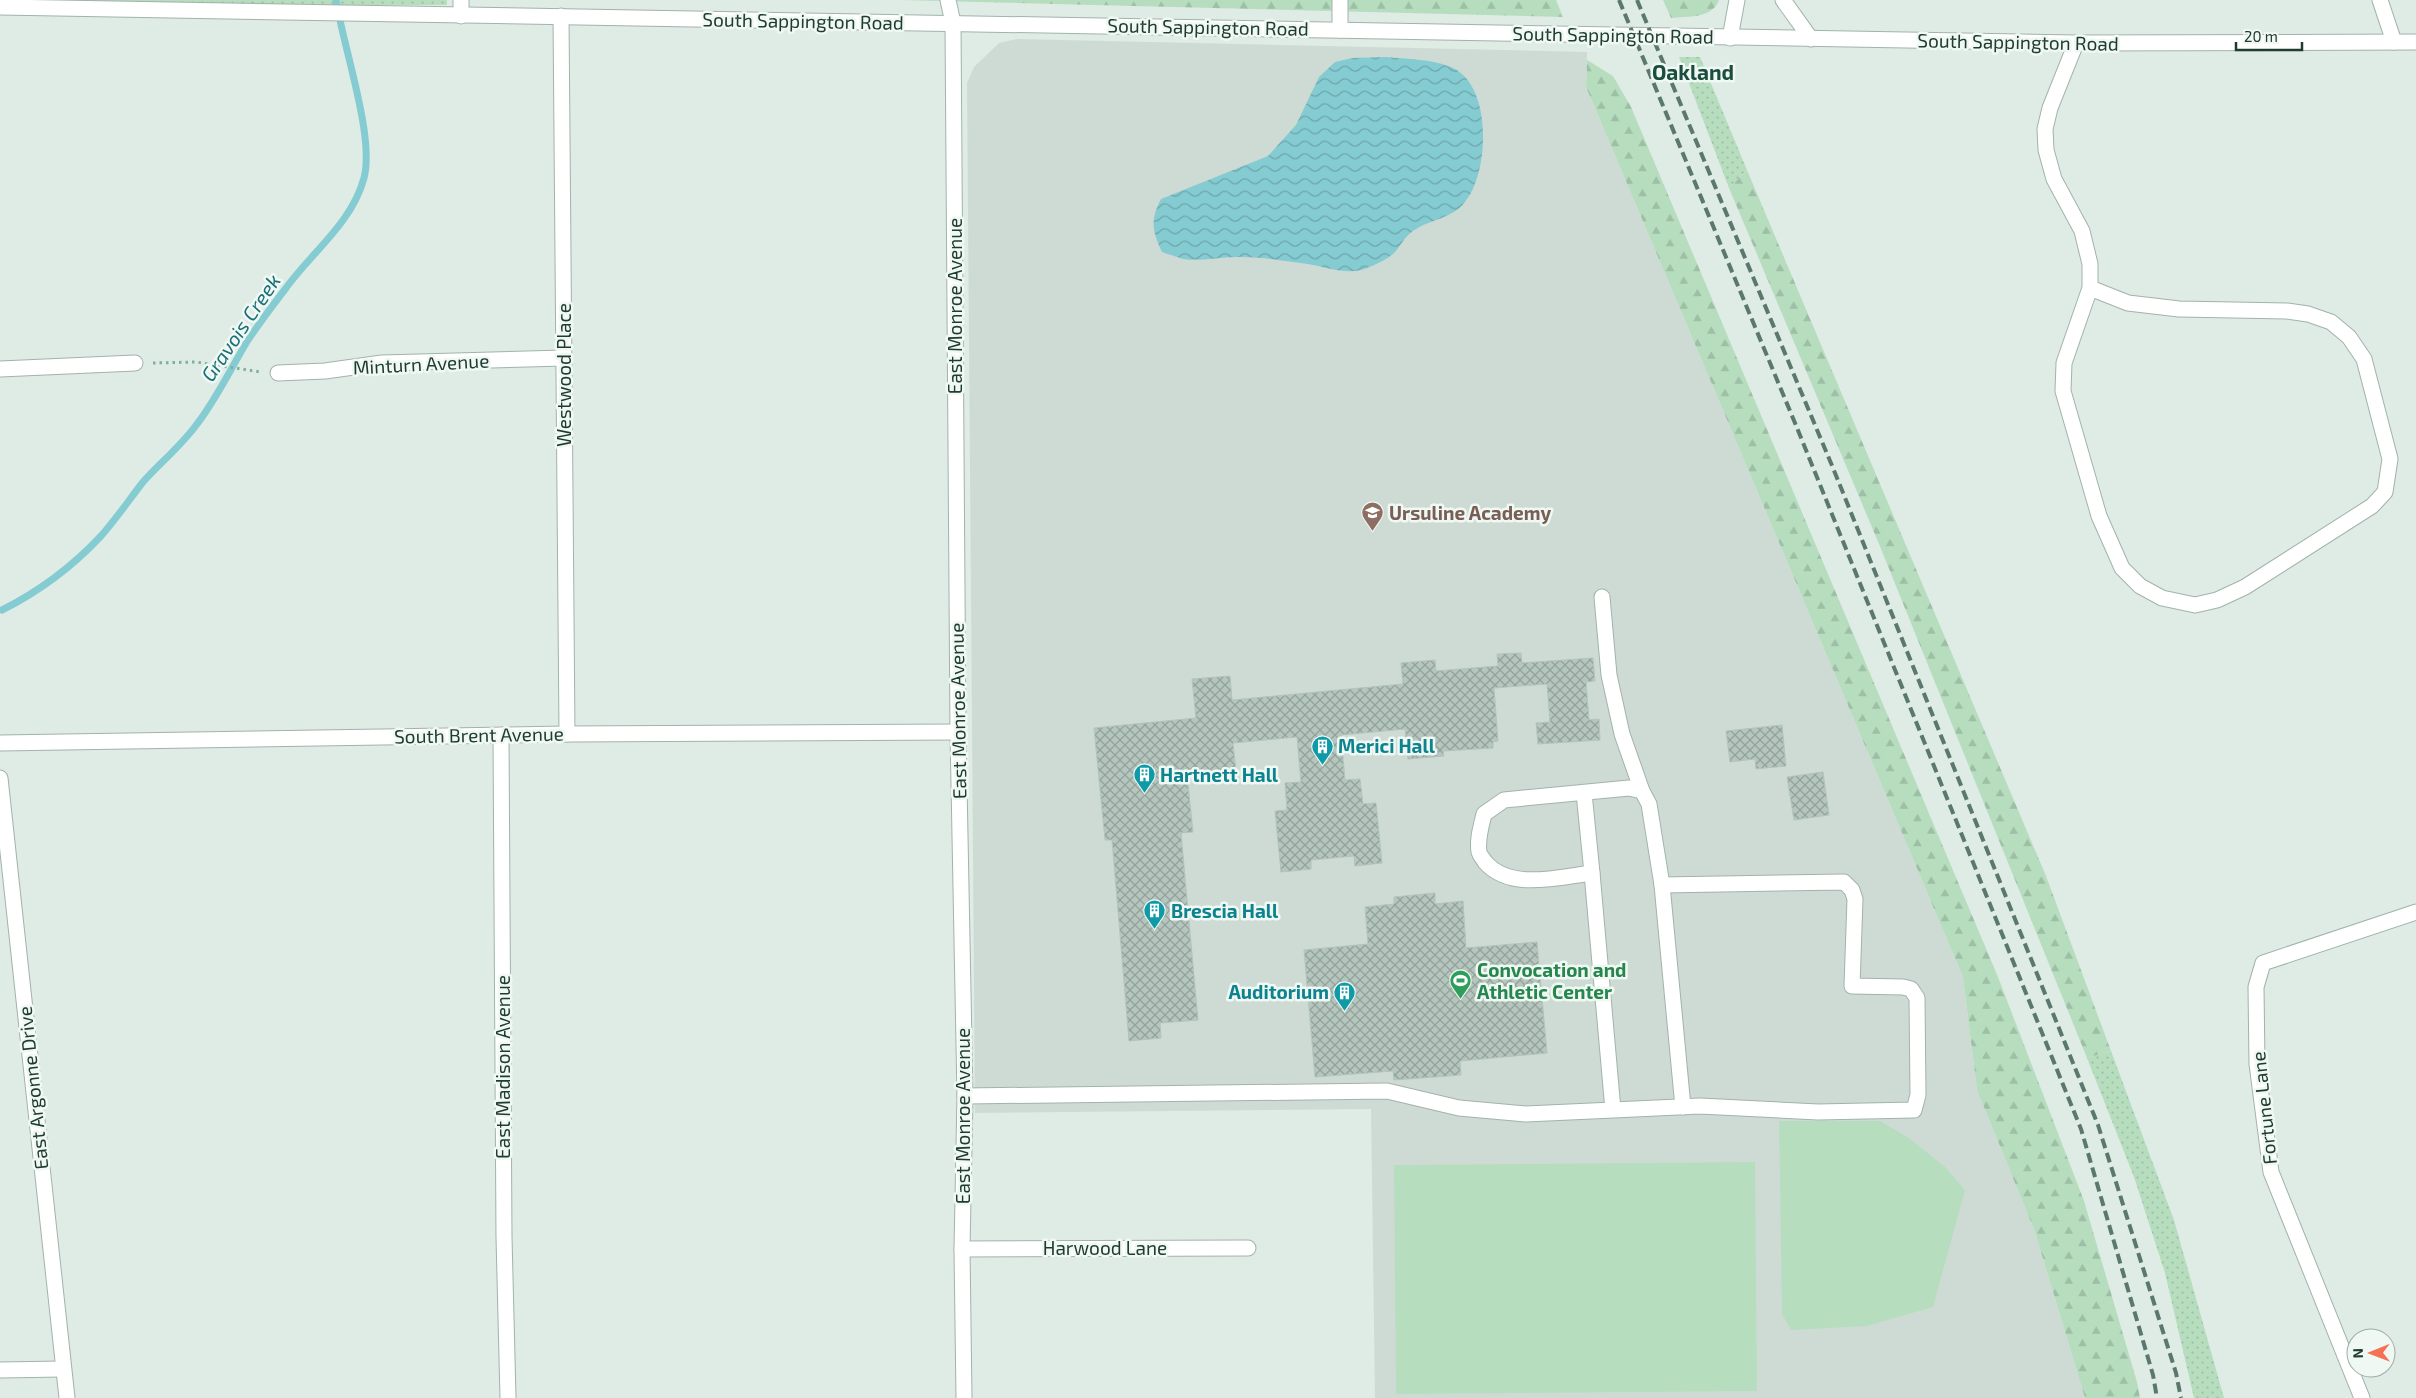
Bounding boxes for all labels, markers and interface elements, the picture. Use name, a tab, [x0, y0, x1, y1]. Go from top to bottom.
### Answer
street label: South Sappington Road	[702, 7, 904, 34]
street label: South Sappington Road	[1107, 13, 1309, 40]
scale bar	[2236, 20, 2302, 52]
street label: South Sappington Road	[1512, 21, 1714, 48]
text: 20 m	[2244, 27, 2278, 45]
street label: South Sappington Road	[1917, 28, 2119, 55]
district label: Oakland	[1652, 59, 1734, 84]
street label: East Monroe Avenue	[943, 218, 966, 394]
water label: Gravois Creek	[196, 269, 285, 386]
street label: Westwood Place	[552, 303, 575, 447]
street label: Minturn Avenue	[352, 348, 490, 379]
school or university icon: Ursuline Academy	[1361, 501, 1385, 532]
place label: Ursuline Academy	[1389, 501, 1551, 525]
street label: East Monroe Avenue	[944, 623, 971, 799]
street label: South Brent Avenue	[394, 722, 564, 747]
building icon: Merici Hall	[1310, 734, 1334, 765]
place label: Merici Hall	[1338, 734, 1436, 757]
building icon: Hartnett Hall	[1132, 763, 1156, 794]
place label: Hartnett Hall	[1160, 763, 1279, 786]
building icon: Brescia Hall	[1143, 899, 1167, 930]
place label: Brescia Hall	[1171, 899, 1279, 922]
place label: Convocation and Athletic Center	[1477, 958, 1626, 1003]
sports icon: Convocation and Athletic Center	[1449, 969, 1473, 1000]
street label: East Madison Avenue	[491, 975, 514, 1159]
place label: Auditorium	[1228, 980, 1329, 1003]
building icon: Auditorium	[1333, 980, 1357, 1011]
street label: East Argonne Drive	[12, 1005, 53, 1171]
street label: East Monroe Avenue	[951, 1028, 974, 1204]
street label: Fortune Lane	[2246, 1050, 2281, 1166]
street label: Harwood Lane	[1043, 1236, 1167, 1259]
north arrow	[2346, 1328, 2396, 1378]
text: N	[2349, 1348, 2366, 1358]

